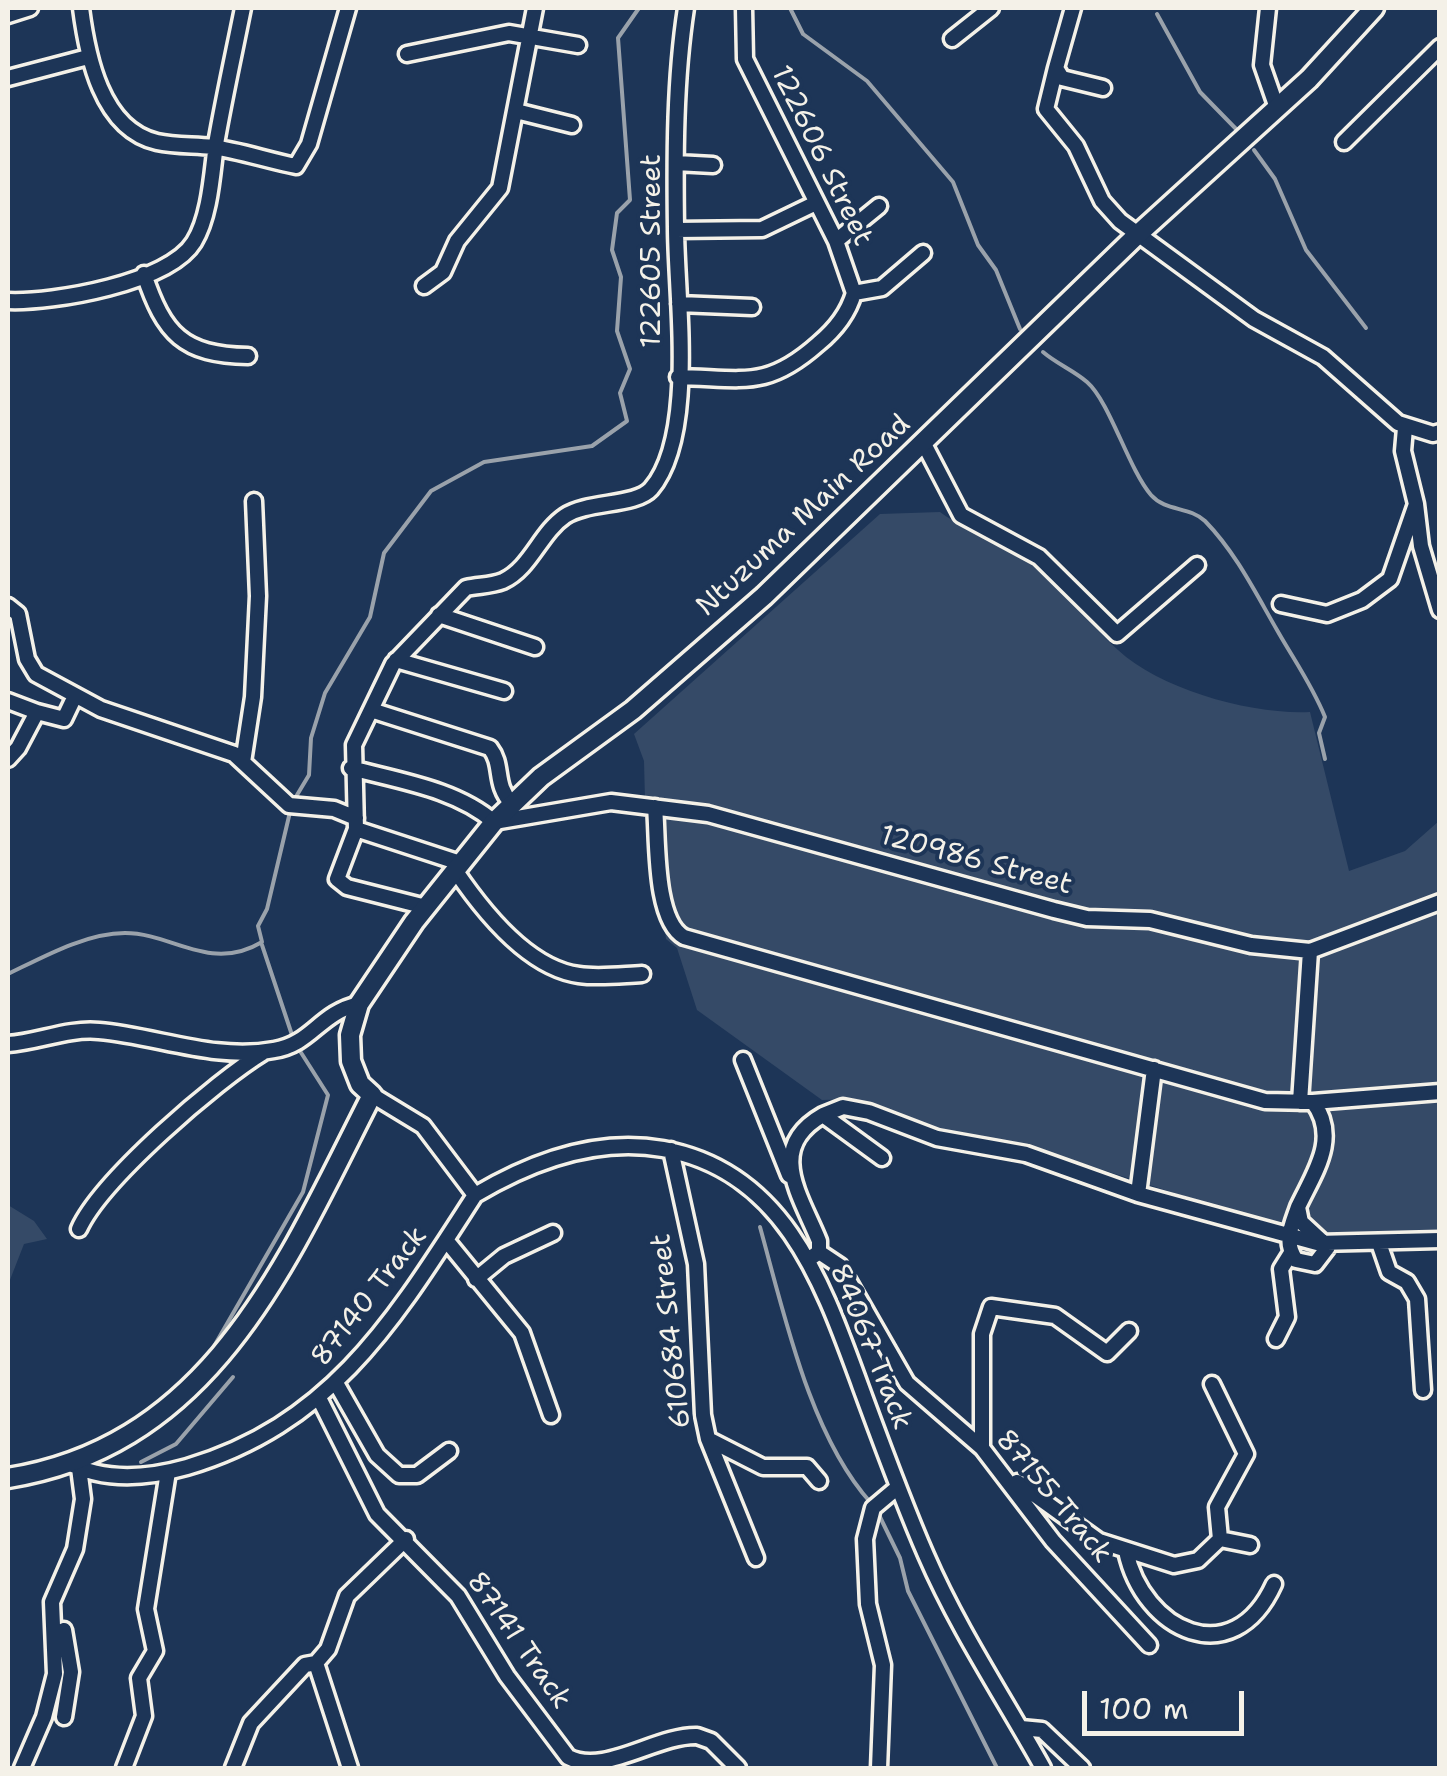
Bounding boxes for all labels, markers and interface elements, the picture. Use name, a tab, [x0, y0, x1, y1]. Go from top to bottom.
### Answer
street label: 122606 Street	[763, 60, 879, 252]
street label: 122605 Street	[636, 154, 670, 348]
street label: Ntuzuma Main Road	[690, 408, 918, 624]
street label: 120986 Street	[876, 819, 1076, 903]
street label: 87140 Track	[305, 1220, 435, 1374]
street label: 610684 Street	[645, 1232, 699, 1430]
street label: 84067 Track	[822, 1259, 918, 1435]
street label: 87155 Track	[988, 1424, 1118, 1570]
street label: 87141 Track	[459, 1566, 577, 1716]
scale bar	[1087, 1671, 1250, 1733]
text: 100 m	[1099, 1688, 1189, 1729]

